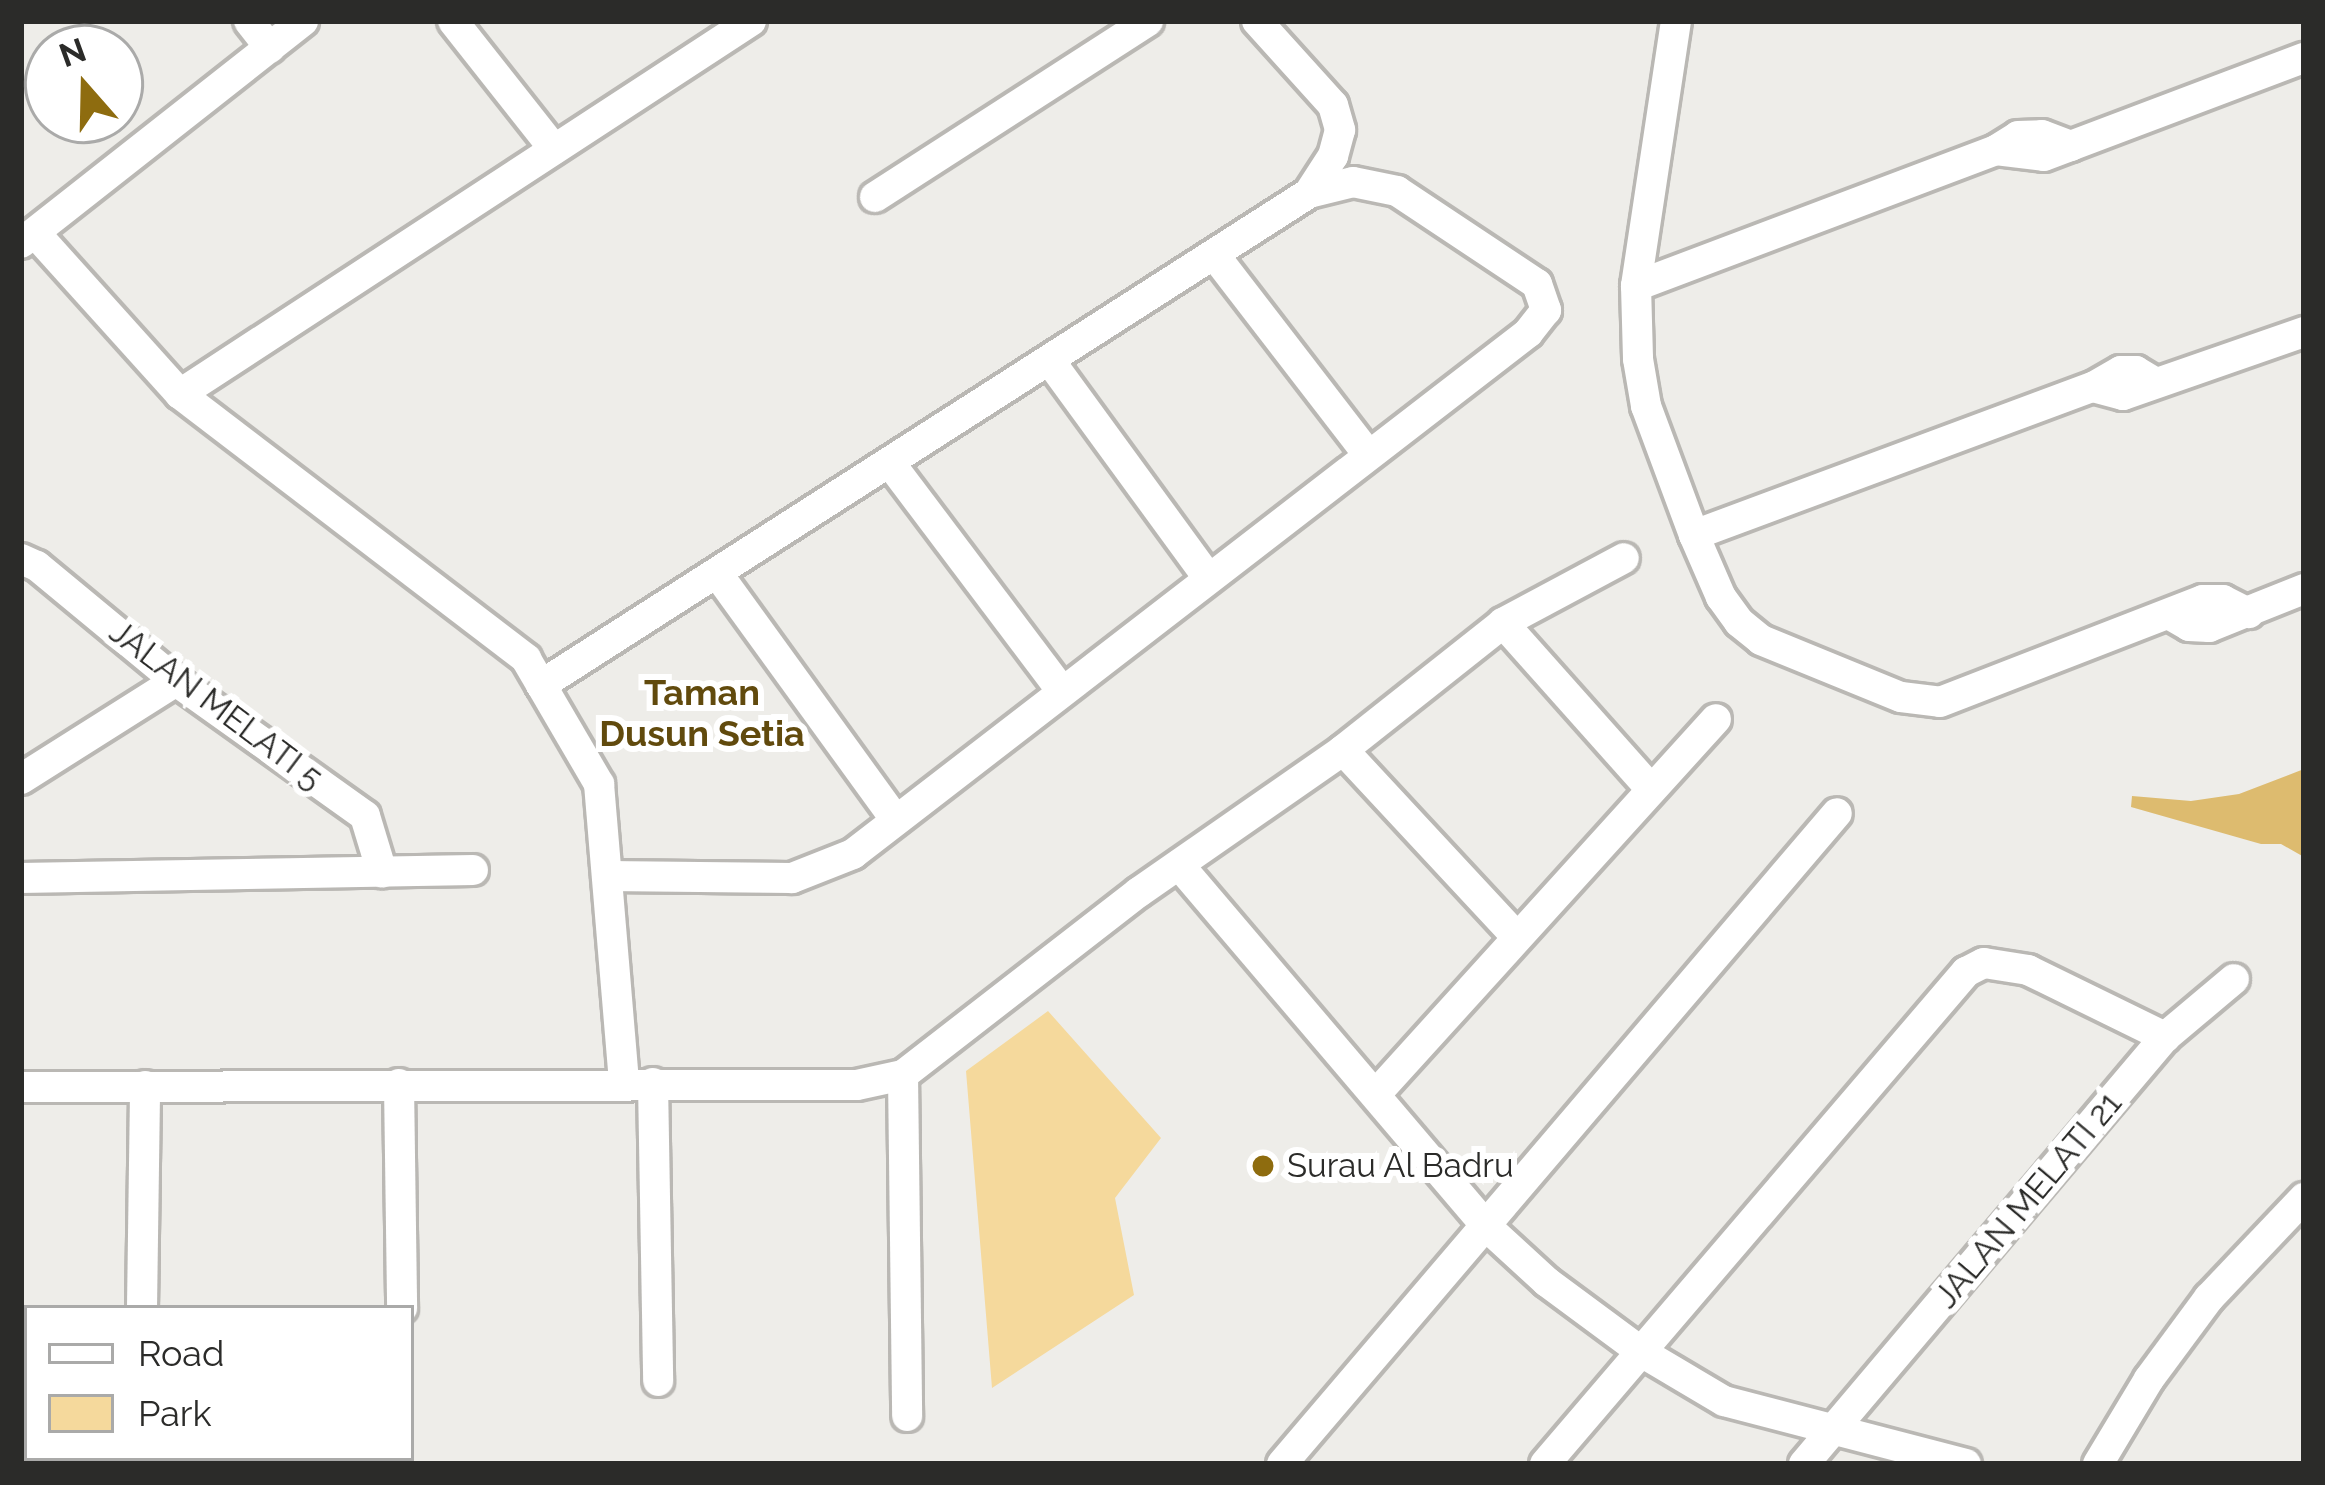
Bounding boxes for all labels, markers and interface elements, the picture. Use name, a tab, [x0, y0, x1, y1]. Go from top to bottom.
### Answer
north arrow	[24, 24, 144, 144]
text: N	[54, 30, 91, 75]
street label: JALAN MELATI 5	[102, 612, 330, 798]
district label: Taman Dusun Setia	[599, 670, 805, 755]
street label: JALAN MELATI 21	[1926, 1084, 2130, 1316]
place label: Surau Al Badru	[1287, 1146, 1516, 1186]
marker: Surau Al Badru	[1250, 1153, 1276, 1179]
legend	[24, 1305, 414, 1461]
text: Road	[138, 1332, 224, 1374]
text: Park	[138, 1392, 212, 1434]

